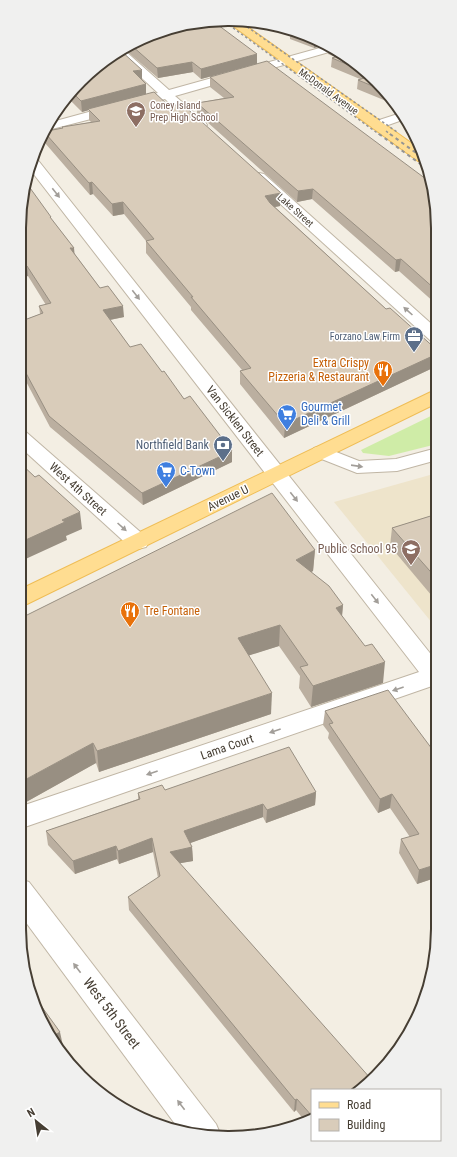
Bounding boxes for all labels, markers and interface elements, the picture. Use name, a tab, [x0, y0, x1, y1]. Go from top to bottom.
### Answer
street label: McDonald Avenue	[297, 66, 361, 117]
school or university icon: Coney Island Prep High School	[125, 100, 147, 128]
place label: Coney Island Prep High School	[150, 100, 218, 123]
one-way arrow	[52, 188, 60, 199]
street label: Lake Street	[275, 191, 316, 229]
one-way arrow	[132, 290, 141, 301]
one-way arrow	[403, 307, 412, 316]
office icon: Forzano Law Firm	[403, 325, 425, 353]
place label: Forzano Law Firm	[330, 331, 400, 342]
place label: Extra Crispy Pizzeria & Restaurant	[268, 356, 369, 384]
restaurant icon: Extra Crispy Pizzeria & Restaurant	[372, 359, 394, 387]
street label: Van Sicklen Street	[203, 383, 267, 459]
place label: Gourmet Deli & Grill	[301, 400, 350, 428]
supermarket icon: Gourmet Deli & Grill	[276, 403, 298, 431]
bank icon: Northfield Bank	[212, 434, 234, 462]
place label: Northfield Bank	[136, 438, 210, 452]
street label: West 4th Street	[46, 460, 110, 519]
supermarket icon: C-Town	[155, 460, 177, 488]
one-way arrow	[351, 463, 363, 469]
place label: C-Town	[180, 464, 215, 478]
street label: Avenue U	[205, 482, 251, 514]
one-way arrow	[290, 491, 299, 502]
one-way arrow	[117, 522, 126, 531]
school or university icon: Public School 95	[400, 538, 422, 566]
place label: Public School 95	[318, 542, 397, 556]
one-way arrow	[370, 594, 379, 605]
restaurant icon: Tre Fontane	[119, 600, 141, 628]
place label: Tre Fontane	[144, 604, 200, 618]
one-way arrow	[392, 686, 404, 692]
one-way arrow	[269, 728, 281, 734]
street label: Lama Court	[199, 731, 256, 763]
one-way arrow	[146, 770, 158, 776]
one-way arrow	[73, 962, 81, 973]
street label: West 5th Street	[80, 974, 144, 1052]
legend	[311, 1089, 441, 1141]
text: Road	[347, 1098, 371, 1112]
one-way arrow	[177, 1100, 185, 1110]
north arrow	[16, 1101, 56, 1141]
text: N	[25, 1105, 38, 1120]
text: Building	[347, 1118, 385, 1132]

